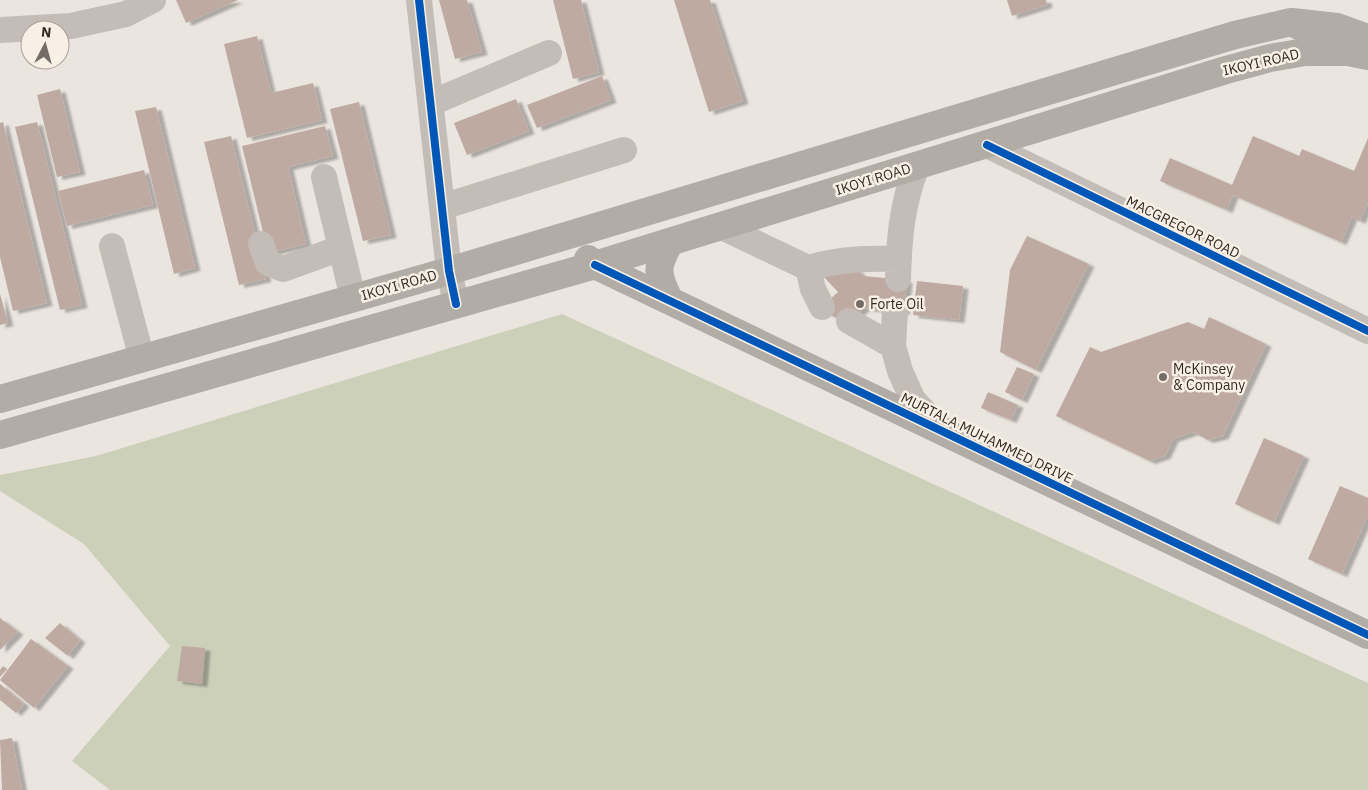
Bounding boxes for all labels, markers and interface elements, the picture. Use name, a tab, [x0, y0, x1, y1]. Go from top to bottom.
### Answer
north arrow	[20, 20, 70, 70]
text: N	[40, 23, 52, 42]
street label: IKOYI ROAD	[1221, 44, 1301, 80]
street label: IKOYI ROAD	[833, 159, 913, 199]
street label: MACGREGOR ROAD	[1123, 192, 1243, 262]
street label: IKOYI ROAD	[359, 266, 439, 304]
place label: Forte Oil	[870, 295, 924, 313]
marker: Forte Oil	[854, 298, 866, 310]
place label: McKinsey & Company	[1173, 360, 1245, 394]
marker: McKinsey & Company	[1157, 371, 1169, 383]
street label: MURTALA MUHAMMED DRIVE	[898, 388, 1076, 488]

